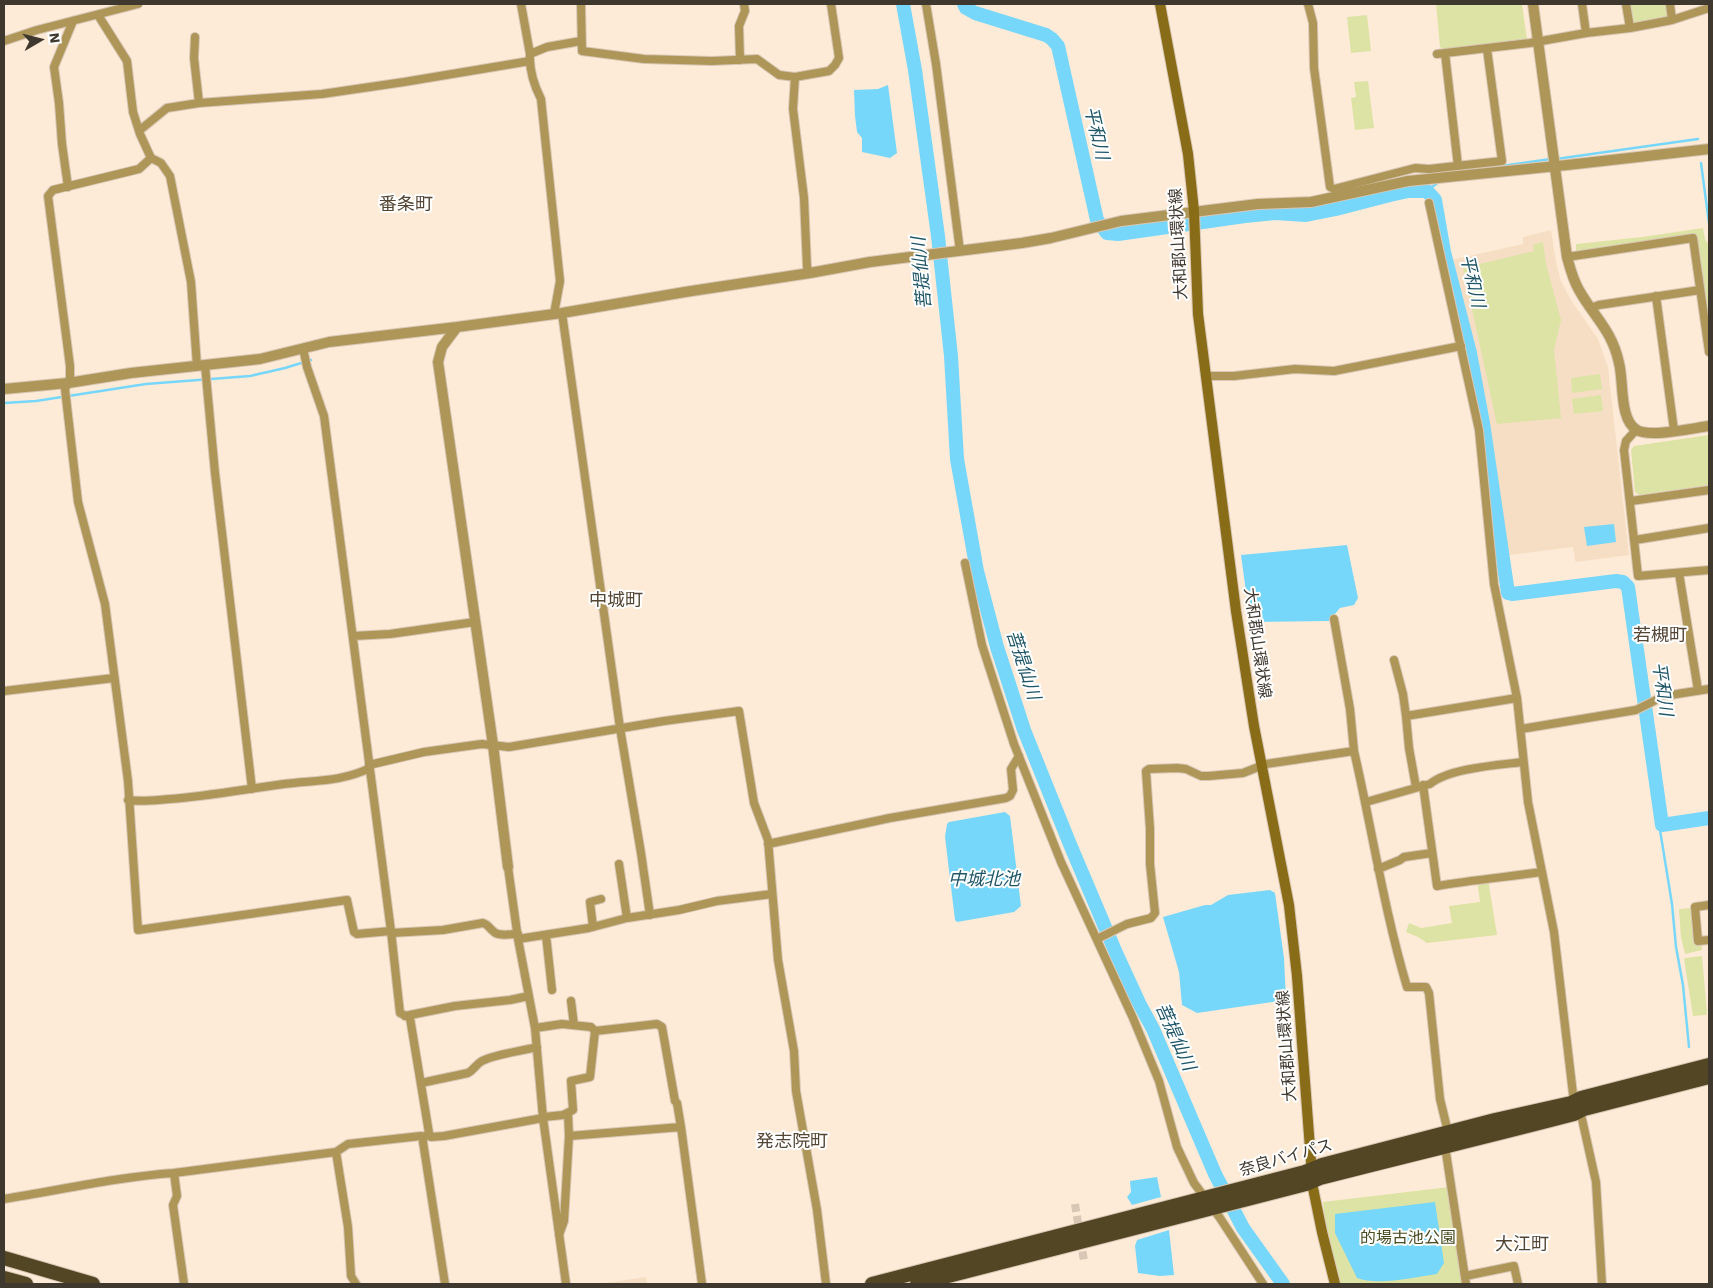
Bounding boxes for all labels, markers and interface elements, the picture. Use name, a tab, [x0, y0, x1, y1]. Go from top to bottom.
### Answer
north arrow	[15, 15, 65, 65]
text: N	[46, 32, 63, 44]
water label: 平和川	[1079, 104, 1113, 162]
street label: 大和郡山環状線	[1166, 188, 1192, 300]
district label: 番条町	[379, 194, 433, 216]
water label: 菩提仙川	[908, 236, 936, 310]
water label: 平和川	[1455, 252, 1489, 310]
street label: 大和郡山環状線	[1240, 586, 1274, 700]
district label: 中城町	[589, 590, 643, 612]
district label: 若槻町	[1633, 625, 1687, 647]
water label: 菩提仙川	[1002, 627, 1044, 703]
water label: 平和川	[1648, 661, 1676, 717]
water label: 中城北池	[948, 869, 1020, 891]
street label: 大和郡山環状線	[1274, 989, 1300, 1103]
water label: 菩提仙川	[1150, 1000, 1200, 1074]
district label: 発志院町	[756, 1131, 828, 1153]
street label: 奈良バイパス	[1237, 1136, 1335, 1180]
park label: 的場古池公園	[1360, 1228, 1456, 1248]
district label: 大江町	[1495, 1234, 1549, 1256]

